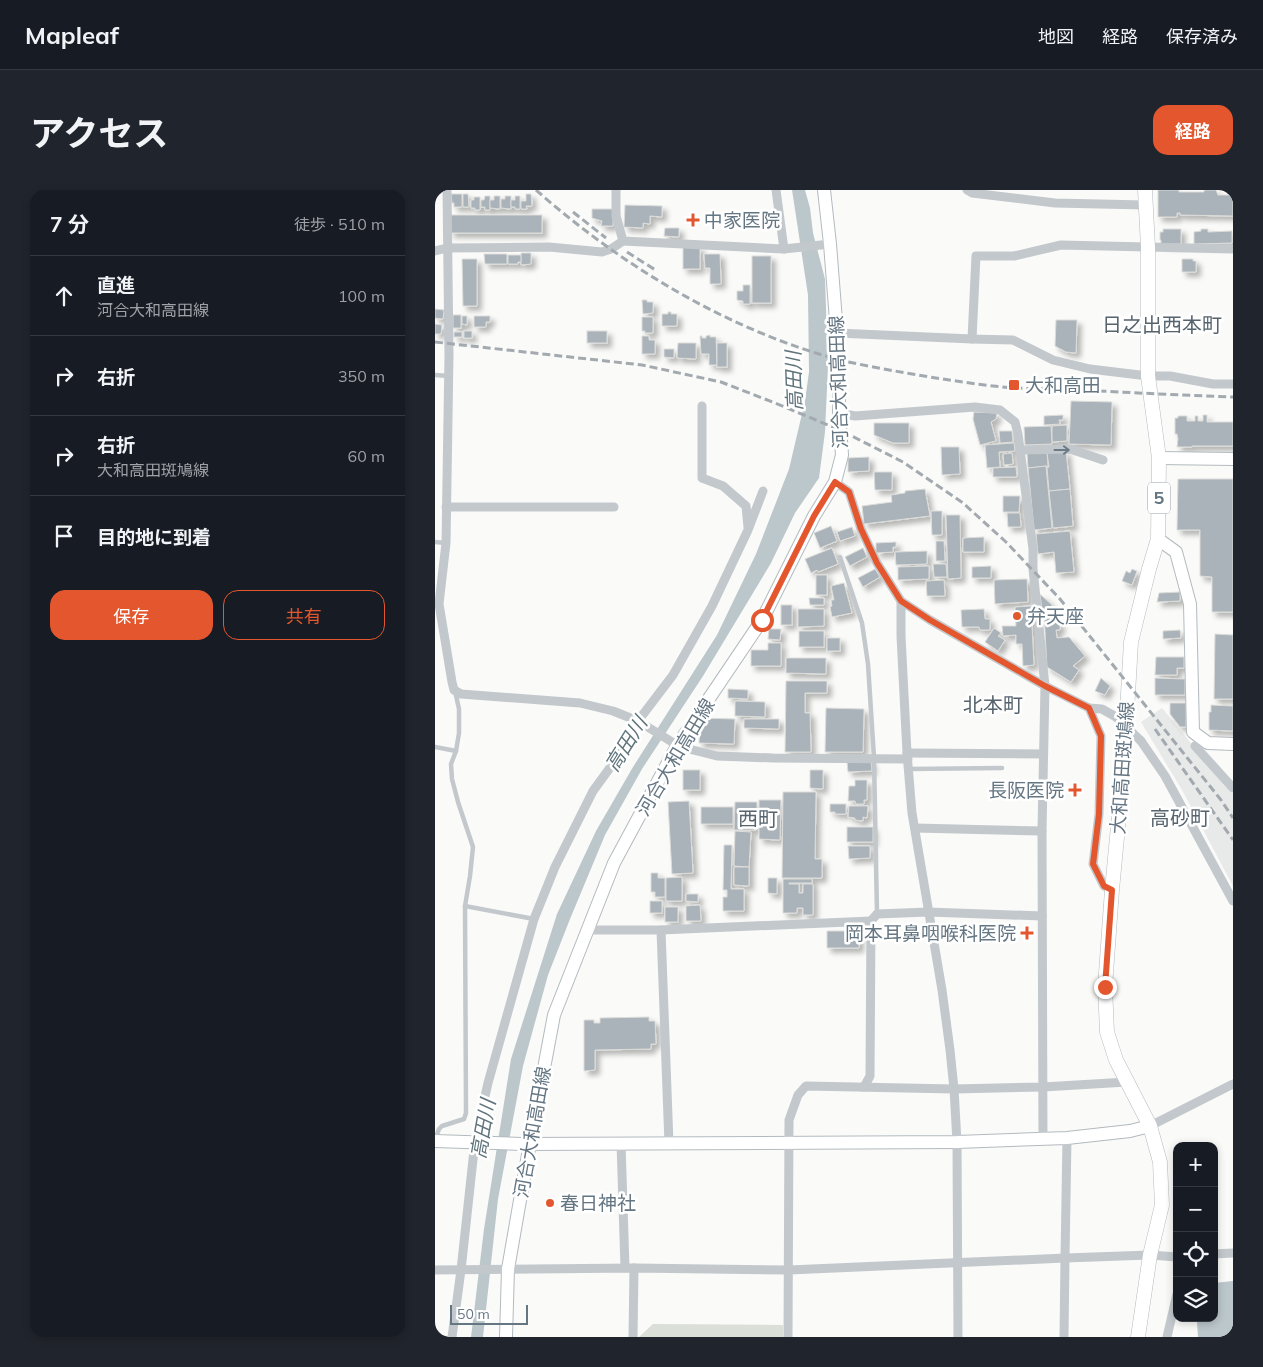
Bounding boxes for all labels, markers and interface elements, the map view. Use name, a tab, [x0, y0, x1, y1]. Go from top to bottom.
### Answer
text: Mapleaf	[25, 20, 119, 50]
text: 地図	[1038, 25, 1074, 48]
text: 経路	[1102, 25, 1138, 48]
text: 保存済み	[1166, 25, 1238, 48]
button: 経路	[1153, 105, 1233, 155]
text: アクセス	[30, 111, 168, 155]
place label: 中家医院	[704, 208, 780, 232]
text: 7 分	[50, 211, 89, 237]
marker: 中家医院	[686, 213, 700, 227]
text: 徒歩 · 510 m	[294, 214, 385, 234]
text: 直進	[97, 273, 135, 297]
icon: ahead	[50, 282, 78, 310]
text: 100 m	[338, 286, 385, 306]
text: 河合大和高田線	[97, 300, 209, 320]
district label: 日之出西本町	[1102, 312, 1222, 337]
street label: 河合大和高田線	[824, 315, 852, 449]
water label: 高田川	[780, 349, 807, 411]
icon: right	[50, 362, 78, 390]
text: 右折	[97, 365, 135, 389]
text: 350 m	[338, 366, 385, 386]
place label: 大和高田	[1025, 373, 1101, 397]
marker: 大和高田	[1007, 378, 1021, 392]
text: 右折	[97, 433, 135, 457]
icon: right	[50, 442, 78, 470]
one-way arrow	[1054, 445, 1070, 455]
text: 60 m	[348, 446, 385, 466]
text: 大和高田斑鳩線	[97, 460, 209, 480]
road number: 5	[1148, 482, 1170, 514]
icon: arrive	[50, 522, 78, 550]
text: 目的地に到着	[97, 525, 211, 549]
button: 保存	[50, 590, 213, 640]
button: 共有	[223, 590, 385, 640]
place label: 弁天座	[1027, 604, 1084, 628]
route start	[751, 609, 774, 632]
marker: 弁天座	[1011, 610, 1023, 622]
district label: 北本町	[963, 692, 1023, 717]
street label: 河合大和高田線	[630, 694, 720, 820]
street label: 大和高田斑鳩線	[1105, 701, 1139, 835]
water label: 高田川	[599, 710, 653, 776]
place label: 長阪医院	[988, 778, 1064, 802]
marker: 長阪医院	[1068, 783, 1082, 797]
district label: 高砂町	[1150, 805, 1210, 830]
district label: 西町	[738, 806, 778, 831]
place label: 岡本耳鼻咽喉科医院	[845, 921, 1016, 945]
marker: 岡本耳鼻咽喉科医院	[1020, 926, 1034, 940]
route end	[1094, 976, 1117, 999]
street label: 河合大和高田線	[509, 1064, 555, 1200]
water label: 高田川	[465, 1095, 500, 1161]
map controls	[1173, 1142, 1218, 1322]
button: +	[1173, 1142, 1218, 1187]
button: −	[1173, 1187, 1218, 1232]
place label: 春日神社	[560, 1191, 636, 1215]
marker: 春日神社	[544, 1197, 556, 1209]
button: locate	[1173, 1232, 1218, 1277]
button: layers	[1173, 1277, 1218, 1322]
scale bar	[450, 1302, 527, 1325]
text: 50 m	[457, 1305, 490, 1323]

